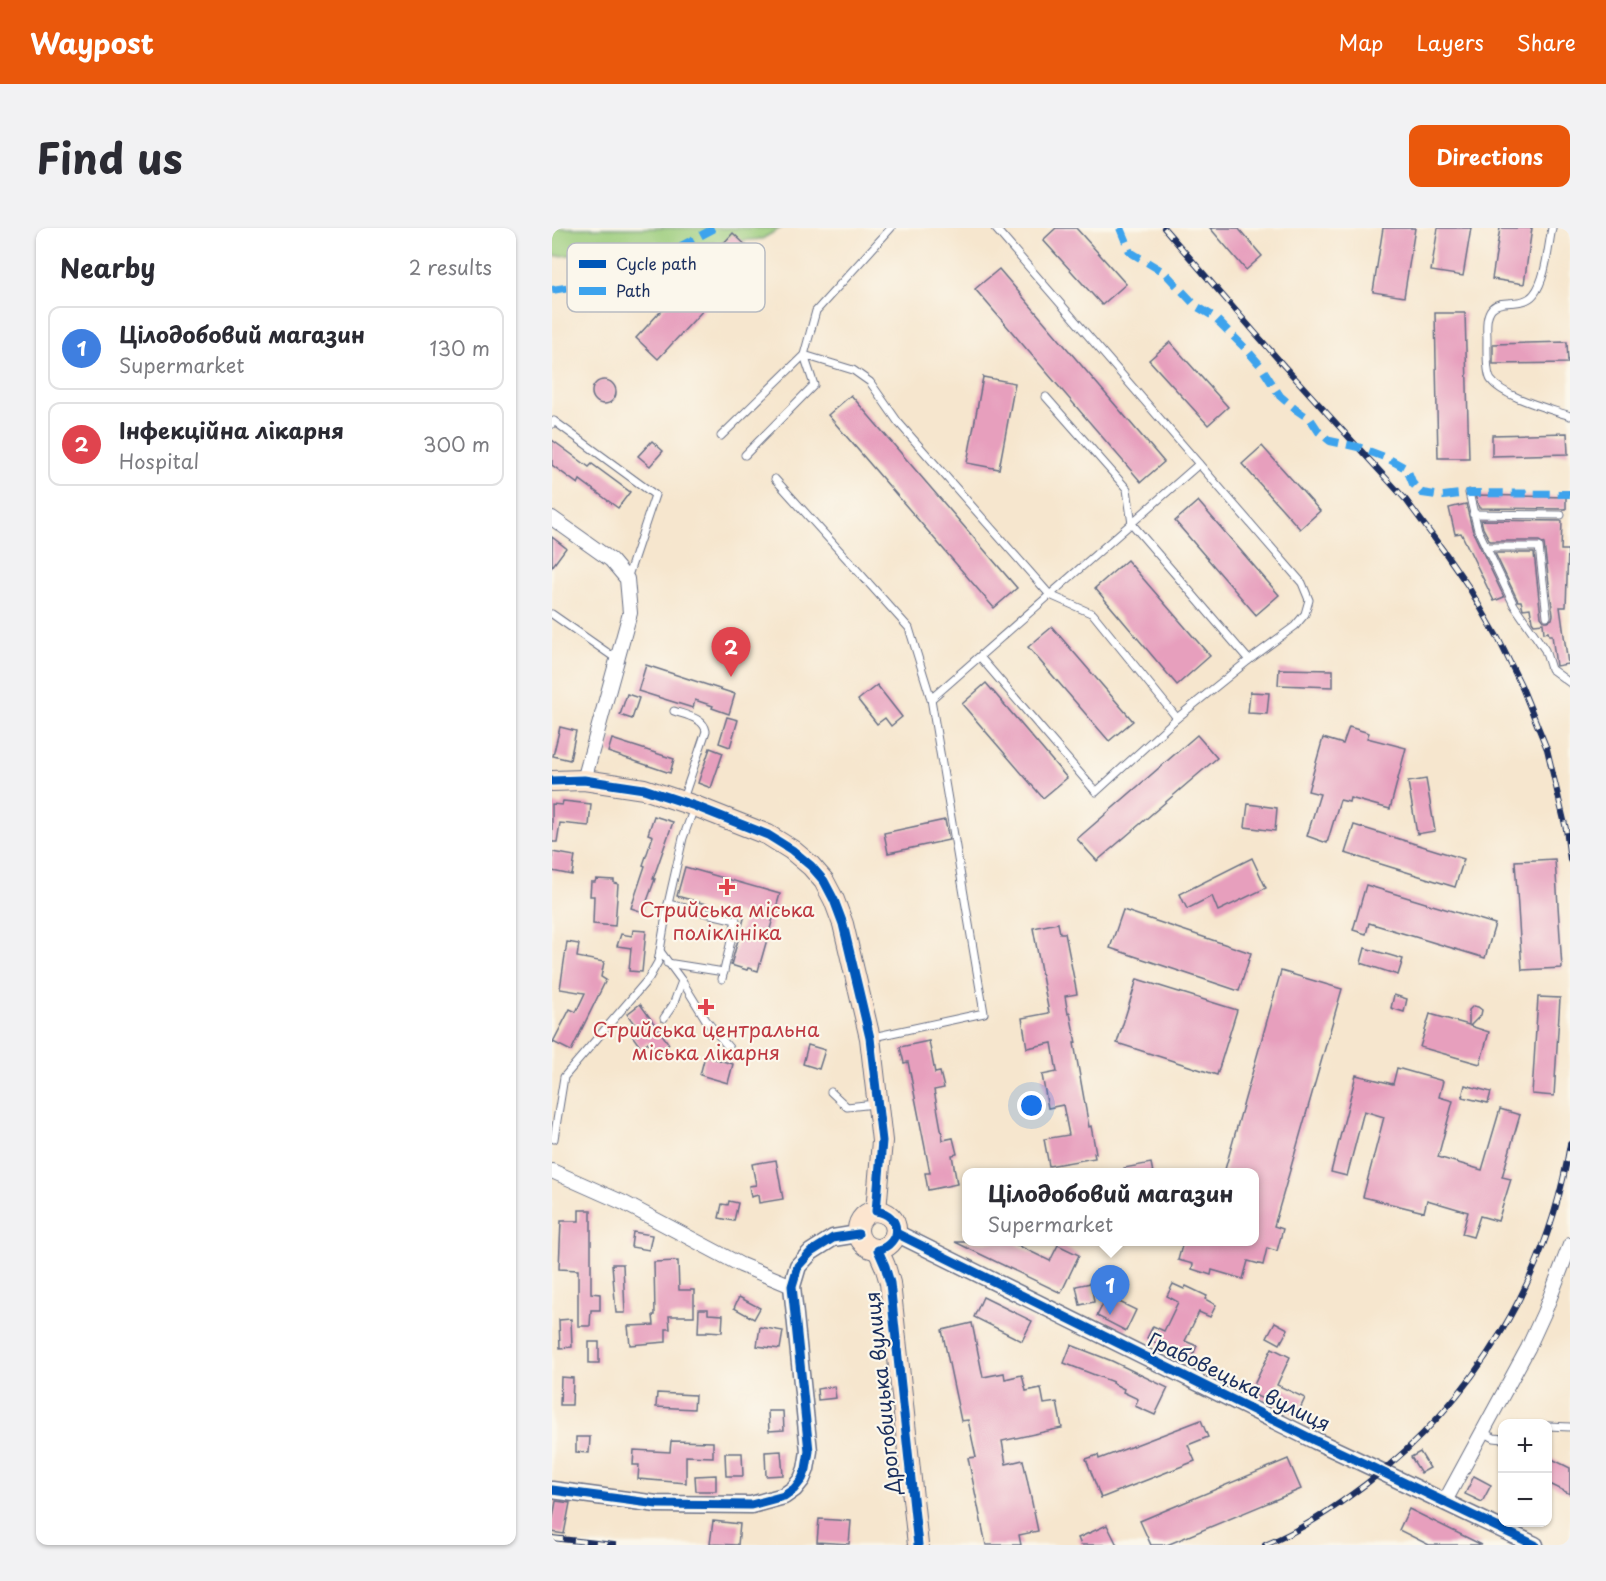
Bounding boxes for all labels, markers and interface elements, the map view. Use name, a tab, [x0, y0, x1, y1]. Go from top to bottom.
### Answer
text: Waypost	[30, 21, 154, 64]
text: Map	[1339, 26, 1383, 58]
text: Layers	[1416, 26, 1484, 58]
text: Share	[1517, 26, 1576, 58]
text: Find us	[36, 125, 183, 188]
button: Directions	[1409, 125, 1570, 187]
legend	[567, 243, 765, 312]
text: Nearby	[60, 248, 155, 287]
text: Cycle path	[616, 251, 697, 275]
text: 2 results	[409, 252, 492, 282]
text: Path	[616, 278, 651, 302]
text: Цілодобовий магазин	[119, 317, 365, 350]
text: 1	[77, 333, 86, 363]
text: 130 m	[430, 333, 490, 363]
text: Supermarket	[119, 350, 245, 380]
text: Інфекційна лікарня	[119, 413, 344, 446]
text: 2	[74, 429, 89, 459]
text: 300 m	[423, 429, 490, 459]
text: Hospital	[119, 446, 199, 476]
pin: 2	[712, 628, 750, 677]
marker: Стрийська міська поліклініка	[718, 878, 736, 896]
place label: Стрийська міська поліклініка	[639, 894, 815, 947]
marker: Стрийська центральна міська лікарня	[697, 998, 715, 1016]
place label: Стрийська центральна міська лікарня	[593, 1014, 820, 1067]
your location	[1017, 1091, 1046, 1120]
popup	[962, 1168, 1259, 1246]
text: Цілодобовий магазин	[988, 1176, 1233, 1209]
text: Supermarket	[988, 1209, 1113, 1239]
pin: 1	[1090, 1266, 1130, 1315]
street label: Дрогобицька вулиця	[856, 1290, 908, 1497]
street label: Грабовецька вулиця	[1143, 1324, 1336, 1438]
map controls	[1498, 1419, 1552, 1527]
button: +	[1498, 1419, 1552, 1473]
button: −	[1498, 1473, 1552, 1527]

